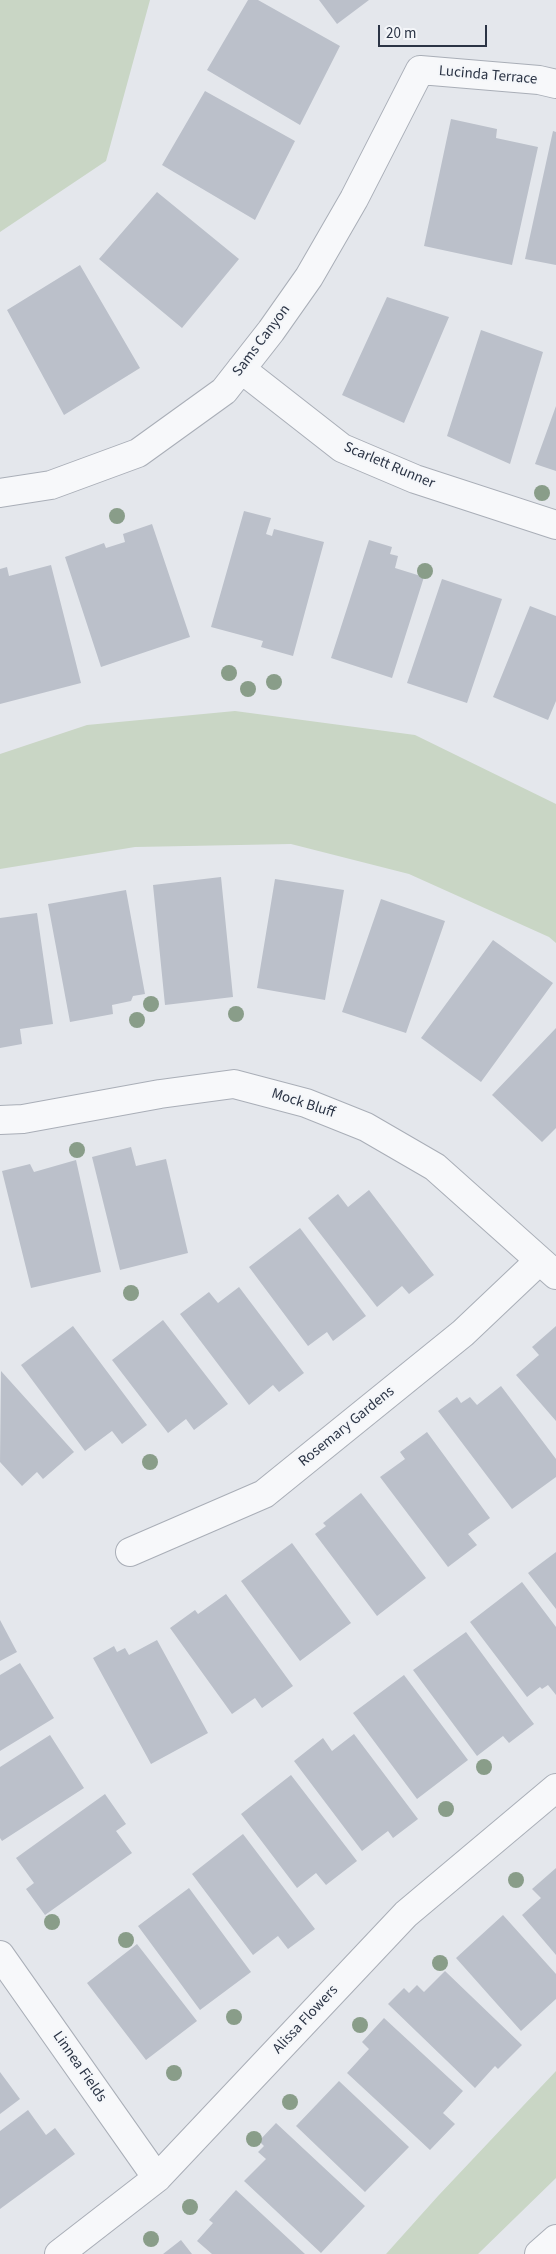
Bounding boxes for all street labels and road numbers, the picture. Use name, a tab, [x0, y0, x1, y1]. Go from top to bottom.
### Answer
street label: Lucinda Terrace	[438, 63, 538, 89]
street label: Sams Canyon	[229, 302, 295, 380]
street label: Scarlett Runner	[341, 439, 437, 493]
street label: Mock Bluff	[269, 1085, 337, 1123]
street label: Rosemary Gardens	[296, 1383, 398, 1471]
street label: Alissa Flowers	[270, 1982, 342, 2058]
street label: Linnea Fields	[48, 2028, 110, 2106]

